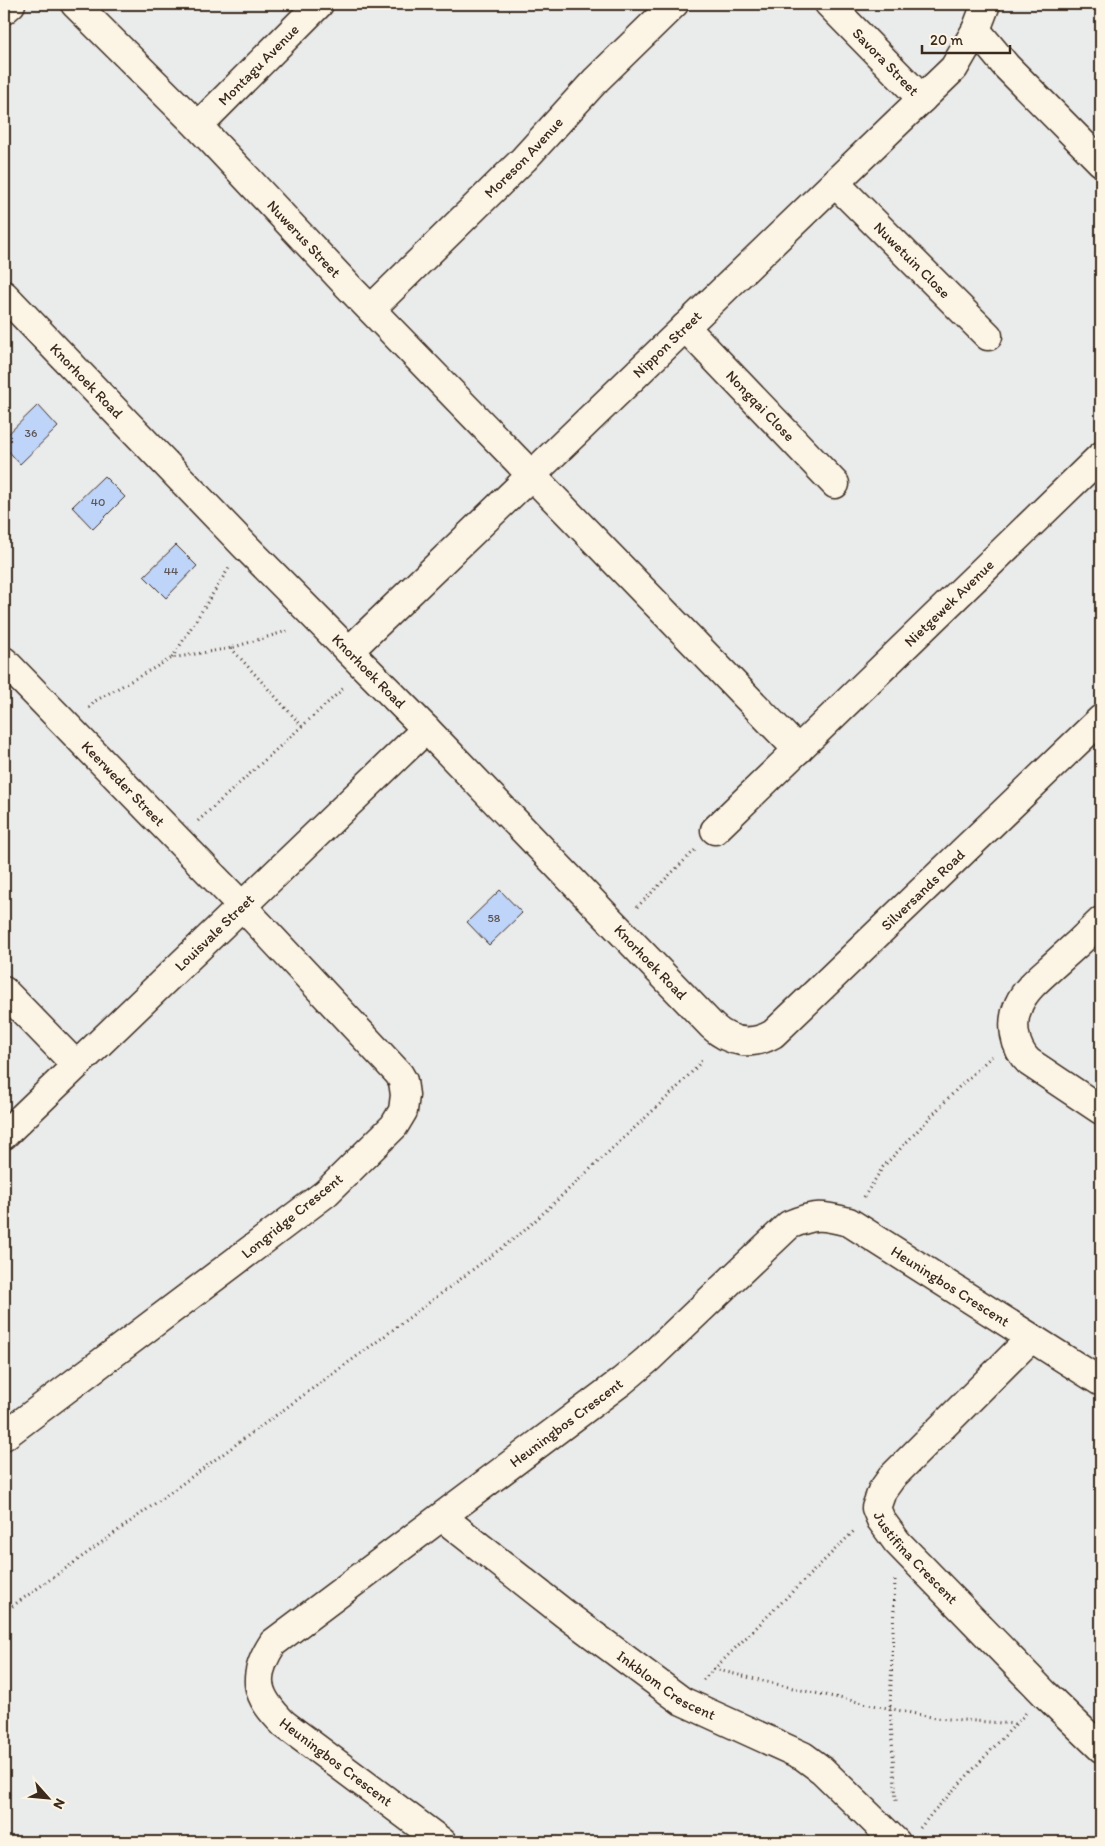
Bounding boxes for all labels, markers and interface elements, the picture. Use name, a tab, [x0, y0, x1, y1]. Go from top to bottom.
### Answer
street label: Montagu Avenue	[214, 20, 303, 109]
scale bar	[922, 22, 1010, 54]
street label: Savora Street	[849, 24, 923, 100]
text: 20 m	[930, 31, 964, 49]
street label: Moreson Avenue	[480, 113, 567, 202]
street label: Nuwerus Street	[263, 196, 345, 282]
street label: Nuwetuin Close	[870, 218, 954, 302]
street label: Nippon Street	[629, 307, 706, 382]
street label: Knorhoek Road	[46, 340, 127, 422]
street label: Nongqai Close	[722, 366, 798, 445]
house number: 36	[25, 426, 37, 440]
house number: 40	[91, 495, 105, 509]
street label: Nietgewek Avenue	[901, 556, 998, 651]
house number: 44	[164, 564, 178, 578]
street label: Knorhoek Road	[328, 630, 409, 712]
street label: Keerweder Street	[78, 737, 169, 830]
street label: Silversands Road	[877, 846, 969, 934]
street label: Louisvale Street	[171, 890, 258, 975]
house number: 58	[488, 911, 501, 925]
street label: Knorhoek Road	[610, 921, 691, 1003]
street label: Longridge Crescent	[238, 1169, 347, 1262]
street label: Heuningbos Crescent	[888, 1242, 1013, 1331]
street label: Heuningbos Crescent	[506, 1374, 627, 1471]
street label: Justifina Crescent	[870, 1509, 962, 1608]
street label: Inkblom Crescent	[613, 1647, 719, 1724]
street label: Heuningbos Crescent	[276, 1714, 396, 1811]
north arrow	[22, 1774, 72, 1824]
text: N	[49, 1796, 69, 1812]

